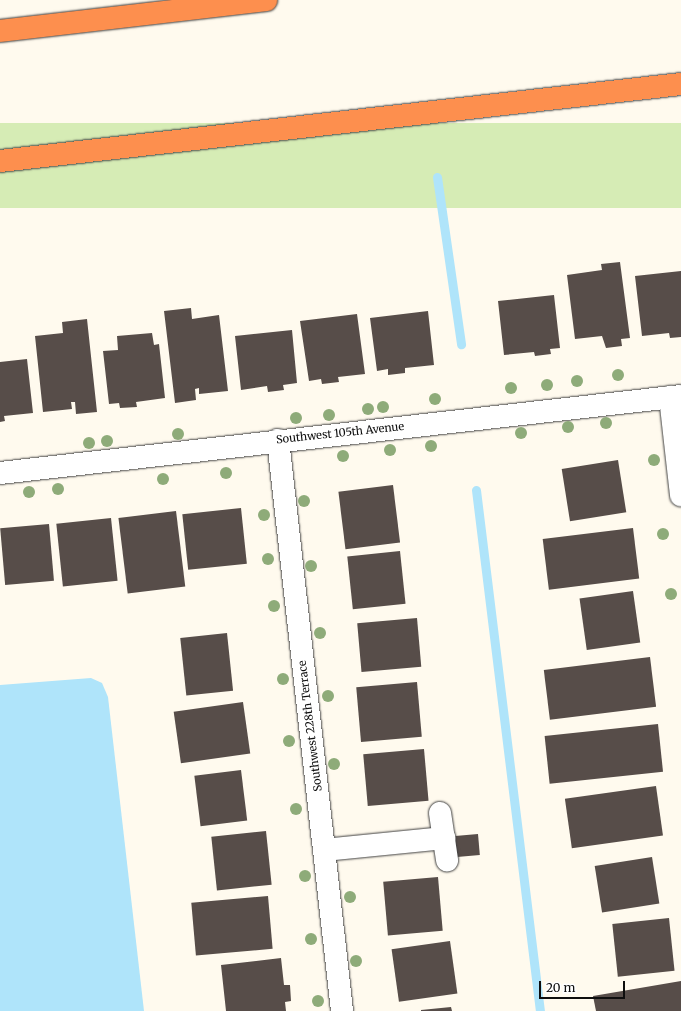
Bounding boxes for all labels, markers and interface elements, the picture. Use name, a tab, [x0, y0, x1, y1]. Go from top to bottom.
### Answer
street label: Southwest 105th Avenue	[275, 420, 405, 446]
street label: Southwest 228th Terrace	[295, 660, 325, 792]
scale bar	[541, 973, 627, 999]
text: 20 m	[546, 980, 575, 995]

